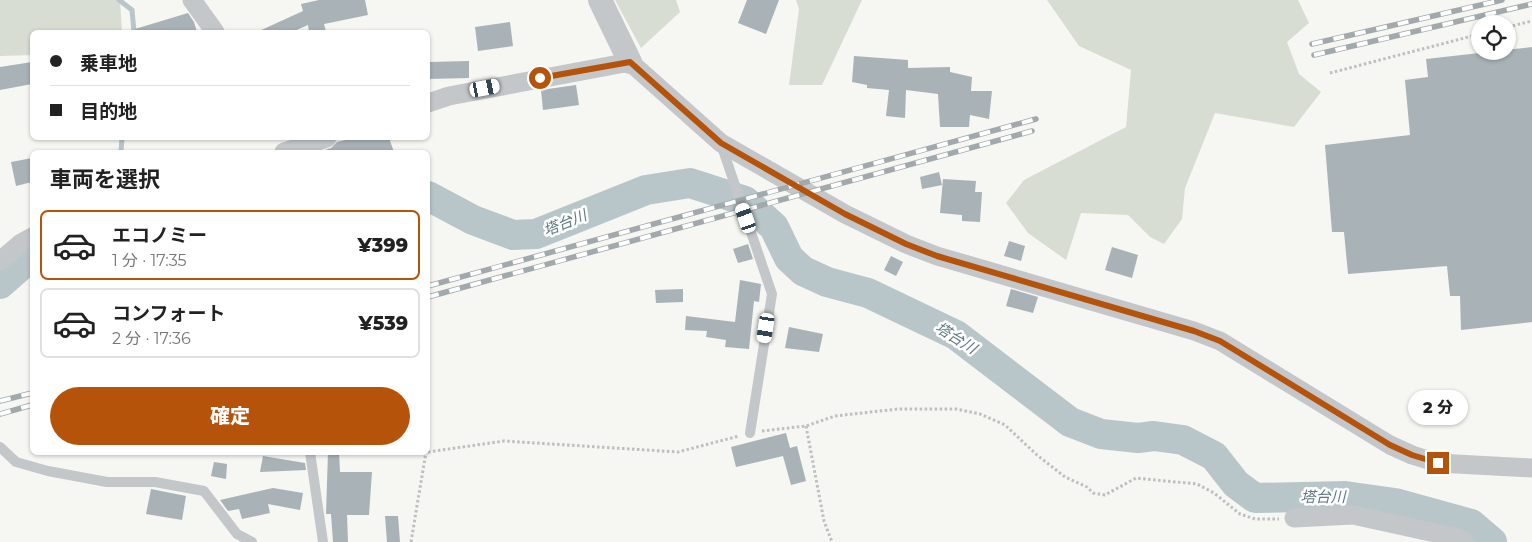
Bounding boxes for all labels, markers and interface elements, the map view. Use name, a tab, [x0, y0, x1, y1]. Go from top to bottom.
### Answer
map controls	[1471, 15, 1516, 60]
button: locate	[1471, 15, 1516, 60]
text: 乗車地	[80, 52, 137, 75]
route start	[529, 67, 551, 89]
car	[468, 78, 501, 98]
text: 目的地	[80, 100, 137, 123]
text: 車両を選択	[50, 166, 160, 193]
car	[734, 201, 757, 235]
water label: 塔台川	[540, 205, 591, 240]
icon: car	[52, 223, 97, 268]
text: エコノミー	[112, 224, 207, 247]
text: ¥399	[357, 234, 408, 257]
text: 1 分 · 17:35	[112, 251, 187, 270]
icon: car	[52, 301, 97, 346]
text: コンフォート	[112, 302, 225, 325]
text: ¥539	[358, 312, 408, 335]
car	[756, 312, 775, 344]
water label: 塔台川	[932, 318, 982, 359]
text: 2 分 · 17:36	[112, 329, 191, 348]
button: 確定	[50, 387, 410, 445]
callout: 2 分	[1408, 390, 1468, 426]
text: 2 分	[1423, 398, 1453, 417]
route end	[1427, 452, 1449, 474]
water label: 塔台川	[1300, 487, 1347, 506]

